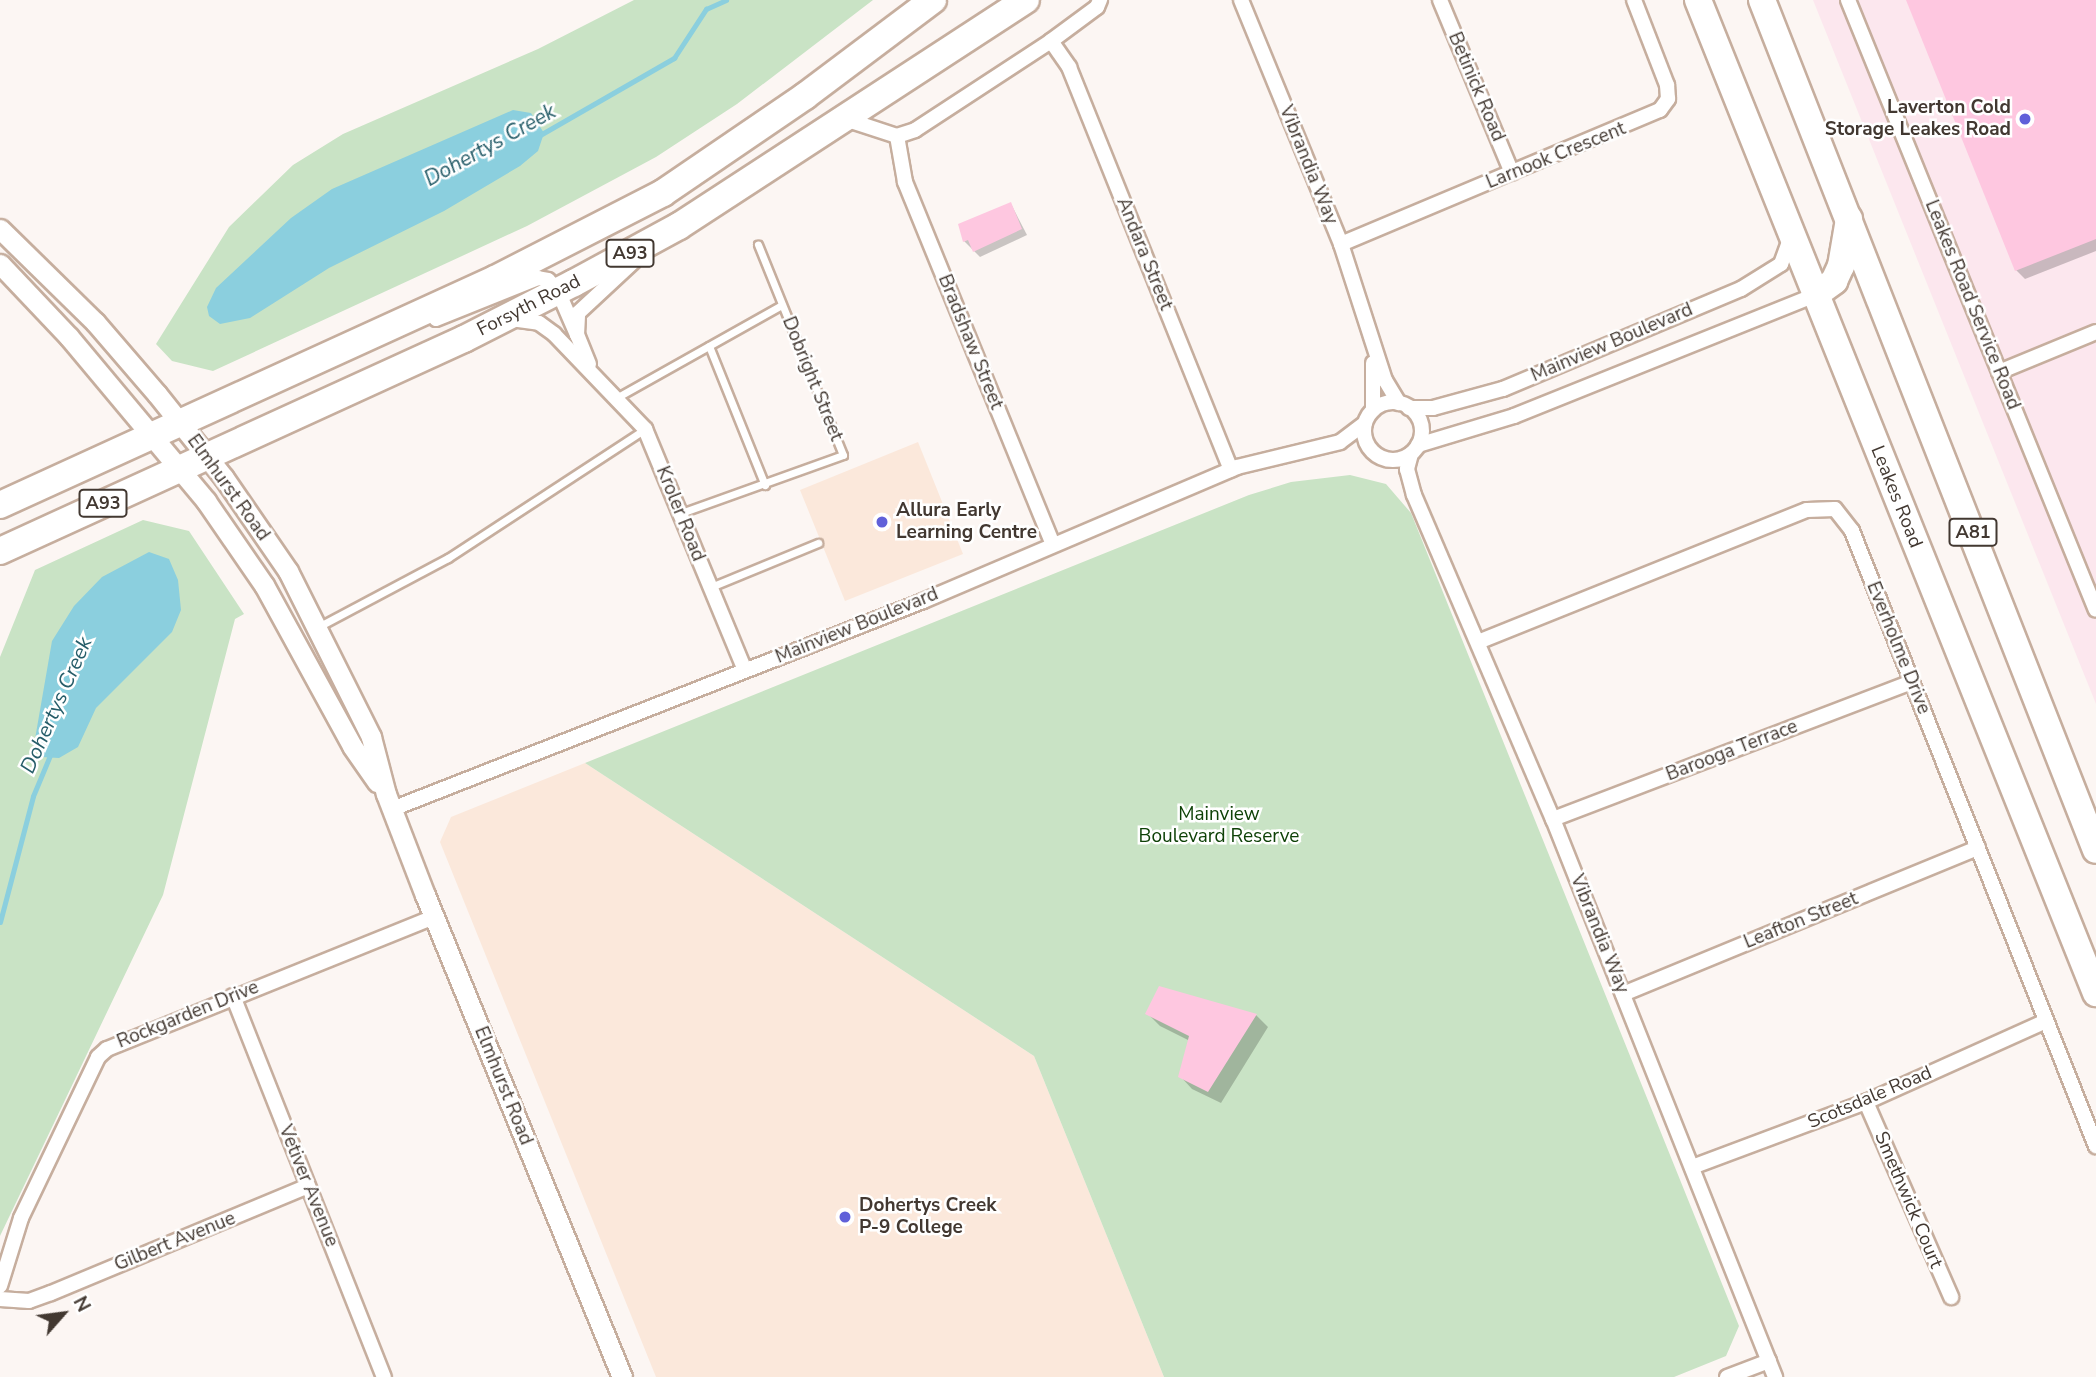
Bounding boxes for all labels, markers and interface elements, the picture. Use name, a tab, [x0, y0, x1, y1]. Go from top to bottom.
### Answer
street label: Betinick Road	[1443, 29, 1509, 145]
place label: Laverton Cold Storage Leakes Road	[1825, 97, 2011, 141]
water label: Dohertys Creek	[420, 99, 560, 191]
street label: Vibrandia Way	[1274, 102, 1342, 228]
marker: Laverton Cold Storage Leakes Road	[2017, 111, 2033, 127]
street label: Larnook Crescent	[1483, 118, 1629, 194]
street label: Andara Street	[1111, 194, 1177, 314]
street label: Leakes Road Service Road	[1919, 197, 2025, 413]
road number: A93	[606, 239, 654, 268]
street label: Forsyth Road	[474, 270, 584, 342]
street label: Bradshaw Street	[933, 271, 1007, 413]
street label: Mainview Boulevard	[1528, 299, 1696, 387]
street label: Dobright Street	[777, 313, 847, 445]
street label: Elmhurst Road	[182, 430, 274, 546]
street label: Leakes Road	[1865, 443, 1927, 551]
street label: Kroler Road	[651, 463, 709, 565]
road number: A93	[78, 489, 128, 518]
place label: Allura Early Learning Centre	[896, 500, 1037, 544]
marker: Allura Early Learning Centre	[874, 514, 890, 530]
road number: A81	[1948, 518, 1997, 546]
street label: Everholme Drive	[1861, 578, 1935, 718]
street label: Mainview Boulevard	[772, 583, 942, 669]
water label: Dohertys Creek	[15, 633, 97, 777]
street label: Barooga Terrace	[1663, 715, 1801, 787]
park label: Mainview Boulevard Reserve	[1139, 804, 1299, 848]
street label: Vibrandia Way	[1565, 871, 1633, 997]
street label: Leafton Street	[1741, 888, 1861, 954]
street label: Rockgarden Drive	[114, 976, 262, 1054]
street label: Elmhurst Road	[469, 1023, 537, 1149]
street label: Scotsdale Road	[1805, 1062, 1935, 1134]
street label: Vetiver Avenue	[273, 1122, 343, 1250]
street label: Smethwick Court	[1869, 1128, 1947, 1272]
place label: Dohertys Creek P-9 College	[859, 1195, 996, 1239]
street label: Gilbert Avenue	[111, 1207, 239, 1277]
marker: Dohertys Creek P-9 College	[837, 1209, 853, 1225]
north arrow	[28, 1279, 98, 1349]
text: N	[67, 1292, 96, 1317]

